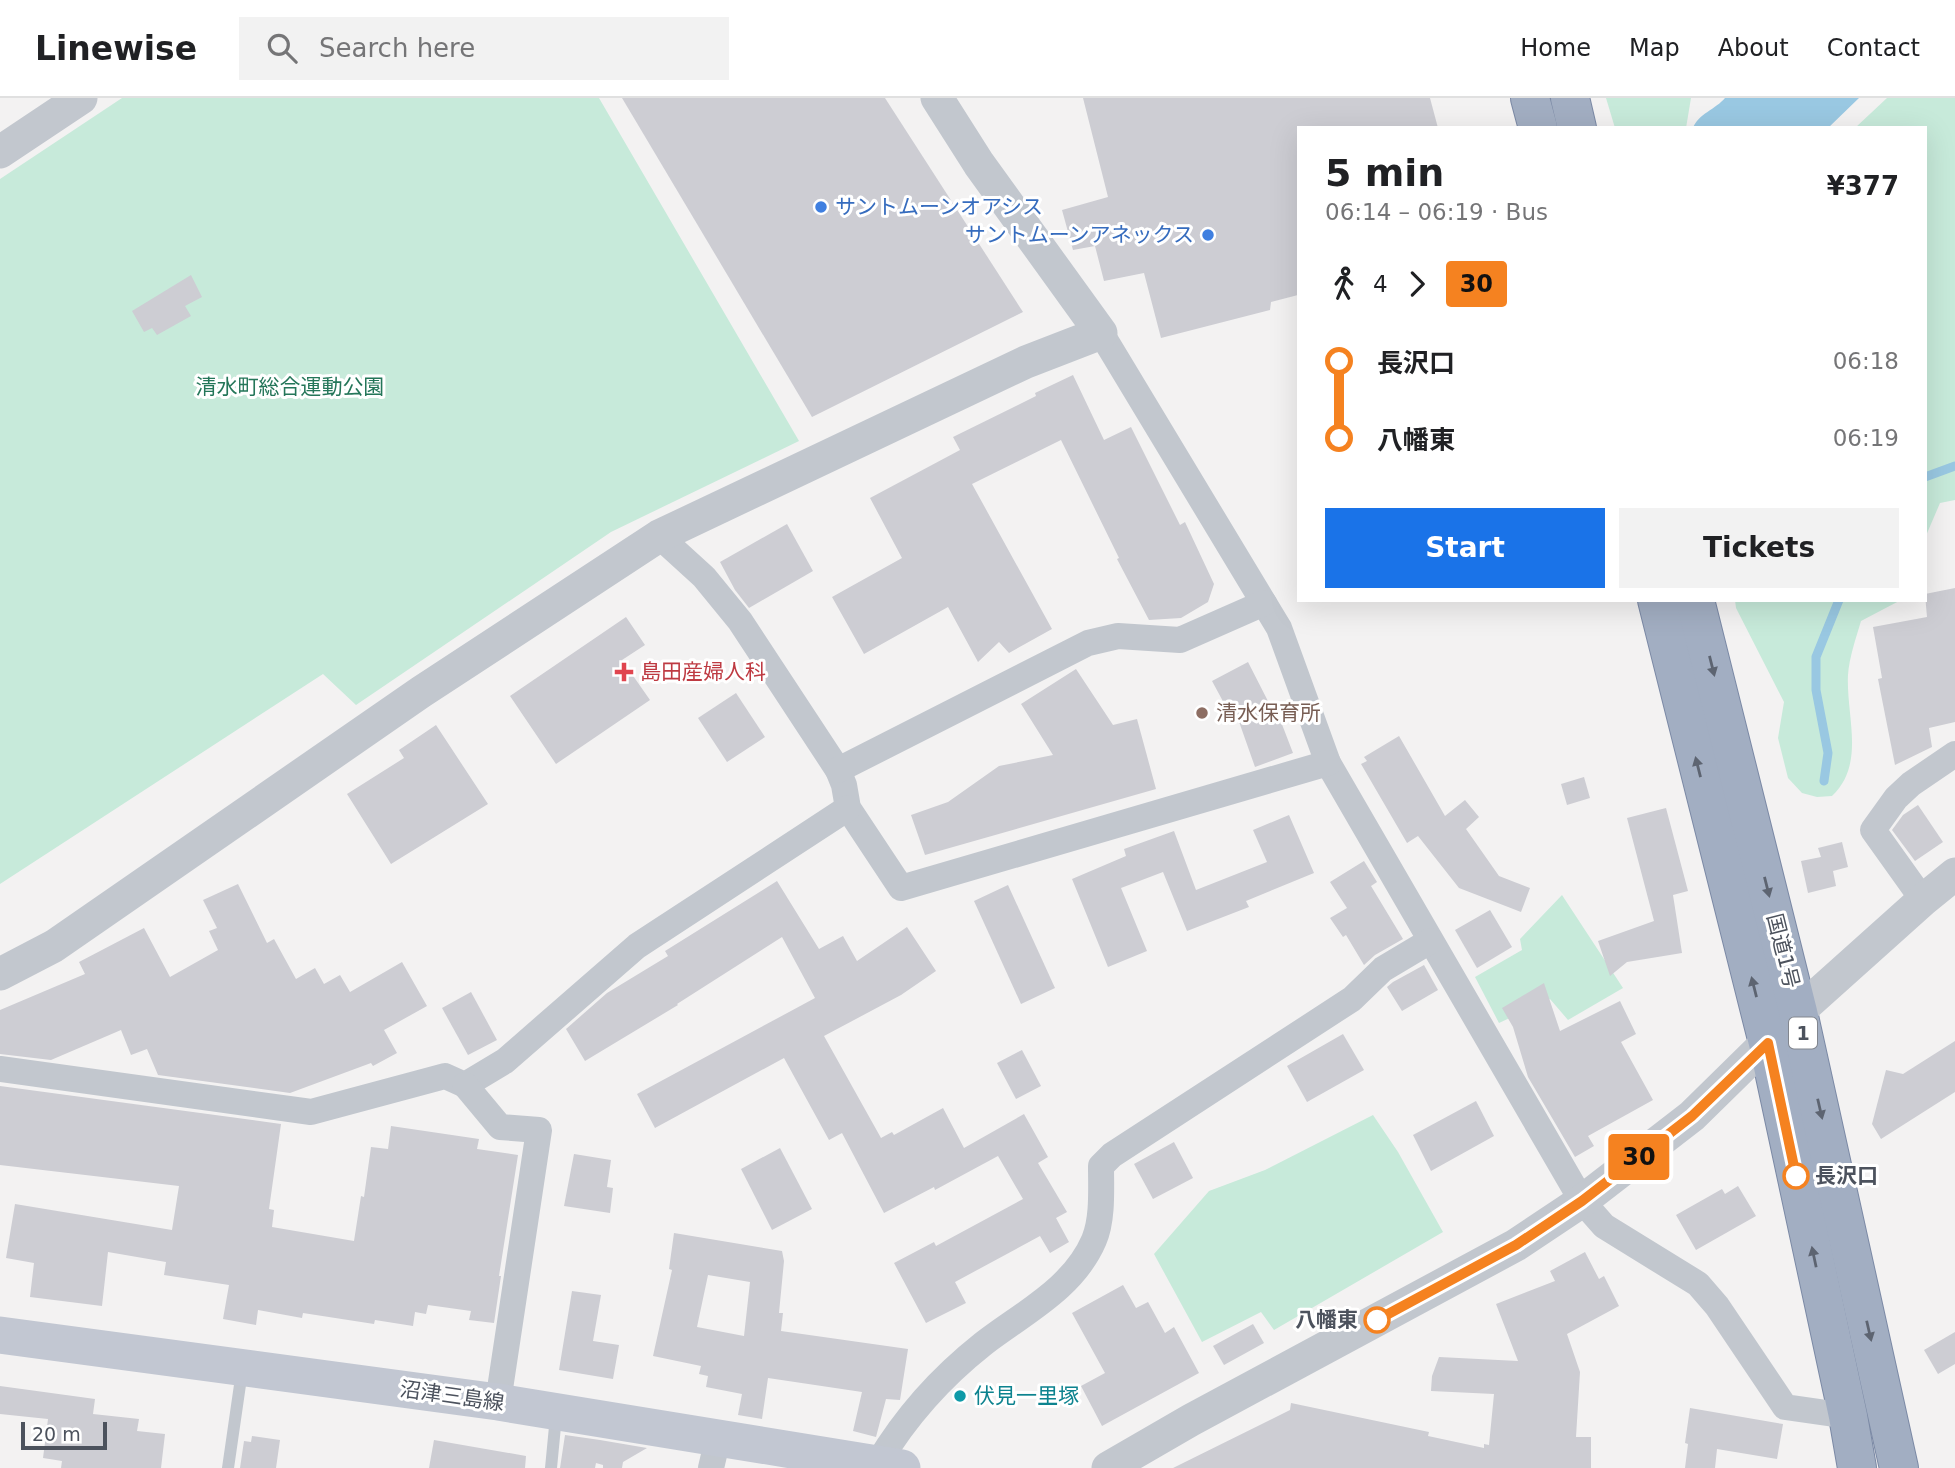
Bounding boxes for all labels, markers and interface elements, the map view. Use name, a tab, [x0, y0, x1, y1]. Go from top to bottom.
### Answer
search box	[239, 17, 729, 80]
text: Linewise	[35, 29, 197, 68]
icon: search	[263, 29, 301, 67]
text: Search here	[319, 33, 475, 63]
text: Home	[1520, 34, 1591, 62]
text: Map	[1629, 34, 1680, 62]
text: About	[1718, 34, 1789, 62]
text: Contact	[1827, 34, 1920, 62]
text: 5 min	[1325, 151, 1444, 195]
text: ¥377	[1827, 171, 1899, 201]
place label: サントムーンオアシス	[835, 195, 1043, 219]
marker: サントムーンオアシス	[813, 199, 829, 215]
text: 06:14 – 06:19 · Bus	[1325, 199, 1548, 225]
place label: サントムーンアネックス	[965, 223, 1194, 247]
marker: サントムーンアネックス	[1200, 227, 1216, 243]
icon: walk	[1325, 265, 1363, 303]
icon: forward	[1398, 265, 1436, 303]
text: 30	[1460, 270, 1493, 298]
text: 4	[1373, 271, 1388, 297]
text: 長沢口	[1377, 348, 1455, 378]
text: 06:18	[1833, 348, 1899, 374]
park label: 清水町総合運動公園	[196, 375, 385, 399]
text: 八幡東	[1377, 425, 1455, 455]
text: 06:19	[1833, 425, 1899, 451]
button: Start	[1325, 508, 1605, 588]
button: Tickets	[1619, 508, 1899, 588]
one-way arrow	[1707, 656, 1718, 678]
place label: 島田産婦人科	[640, 660, 766, 684]
marker: 島田産婦人科	[614, 662, 634, 682]
place label: 清水保育所	[1216, 701, 1321, 725]
marker: 清水保育所	[1194, 705, 1210, 721]
one-way arrow	[1692, 755, 1703, 777]
one-way arrow	[1762, 876, 1773, 898]
street label: 国道1号	[1762, 911, 1804, 991]
one-way arrow	[1748, 976, 1759, 998]
road number: 1	[1789, 1018, 1817, 1049]
one-way arrow	[1814, 1098, 1825, 1120]
line badge: 30	[1608, 1134, 1670, 1180]
text: 30	[1622, 1143, 1656, 1171]
marker: 長沢口	[1783, 1163, 1809, 1189]
place label: 長沢口	[1815, 1164, 1878, 1188]
one-way arrow	[1808, 1246, 1819, 1268]
marker: 八幡東	[1364, 1307, 1390, 1333]
place label: 八幡東	[1295, 1308, 1358, 1332]
one-way arrow	[1863, 1320, 1874, 1342]
street label: 沼津三島線	[398, 1377, 506, 1415]
place label: 伏見一里塚	[974, 1384, 1079, 1408]
marker: 伏見一里塚	[952, 1388, 968, 1404]
scale bar	[21, 1419, 107, 1451]
text: 20 m	[32, 1423, 81, 1445]

